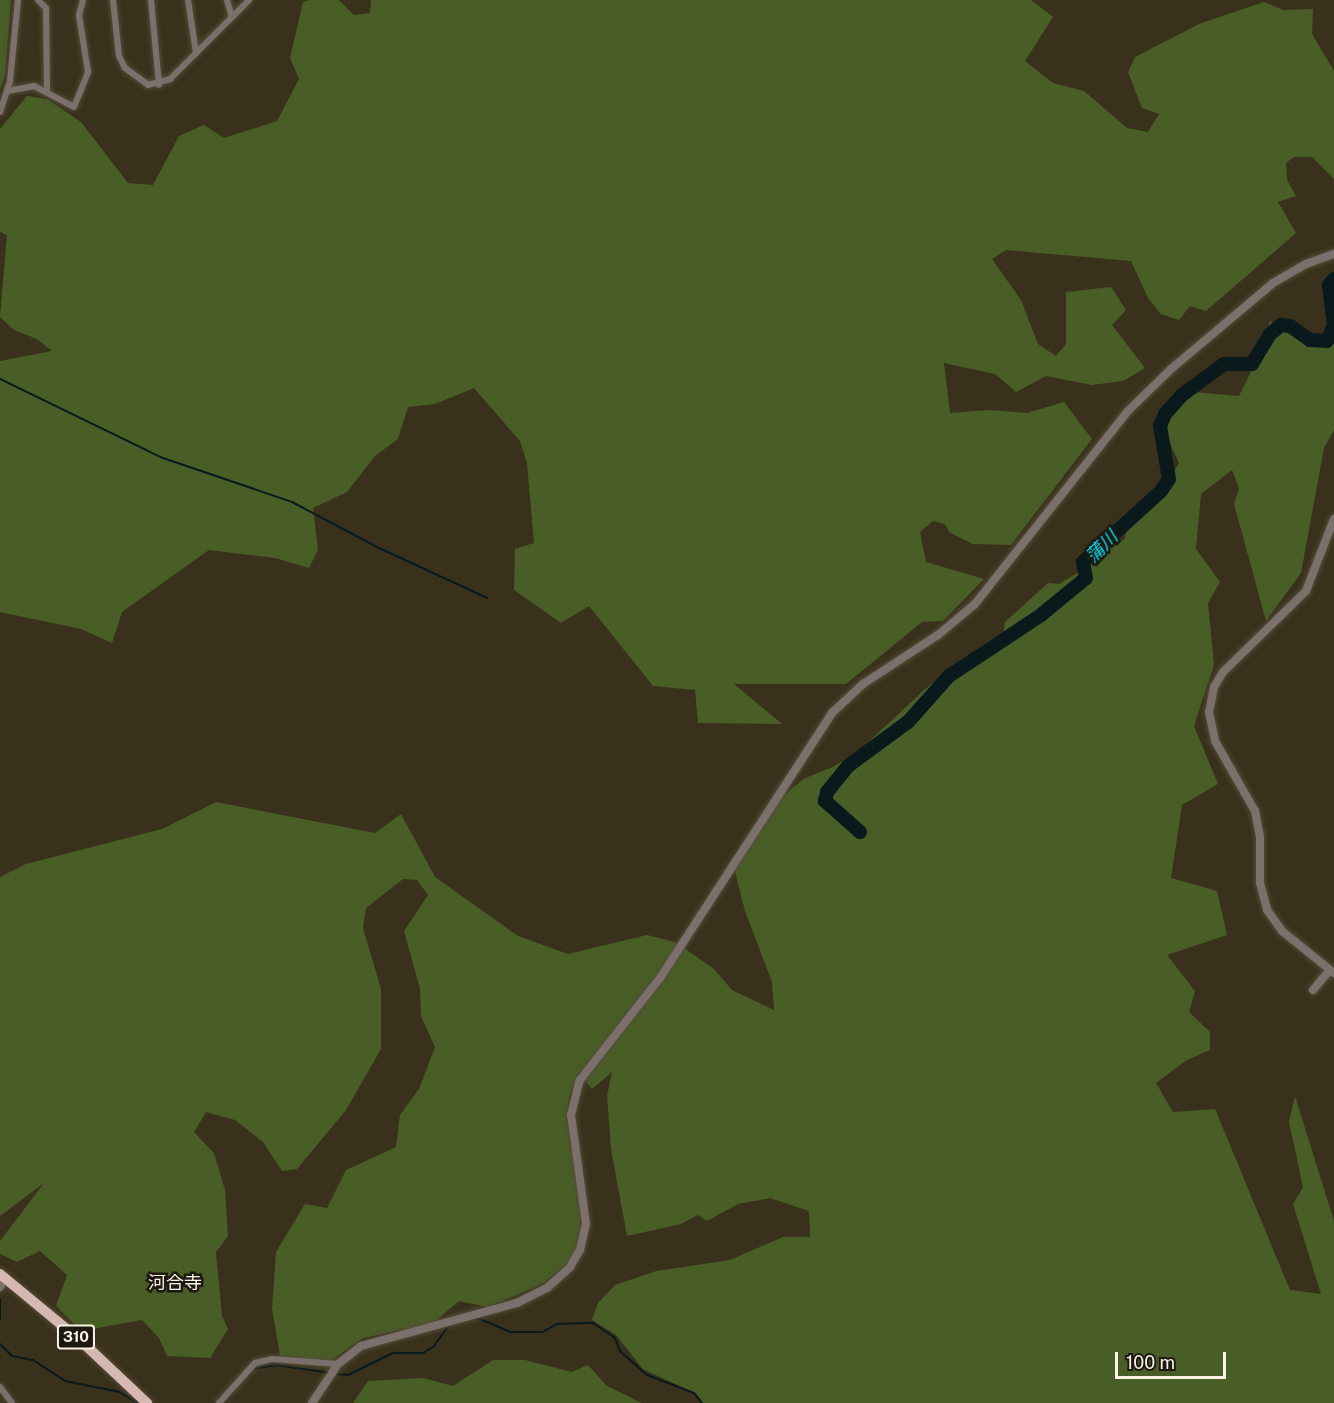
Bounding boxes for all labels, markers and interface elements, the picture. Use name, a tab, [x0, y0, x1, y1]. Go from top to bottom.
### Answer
water label: 蒲川	[1082, 527, 1122, 567]
district label: 河合寺	[148, 1272, 202, 1294]
road number: 310	[56, 1325, 96, 1349]
scale bar	[1118, 1340, 1229, 1378]
text: 100 m	[1126, 1352, 1175, 1373]

